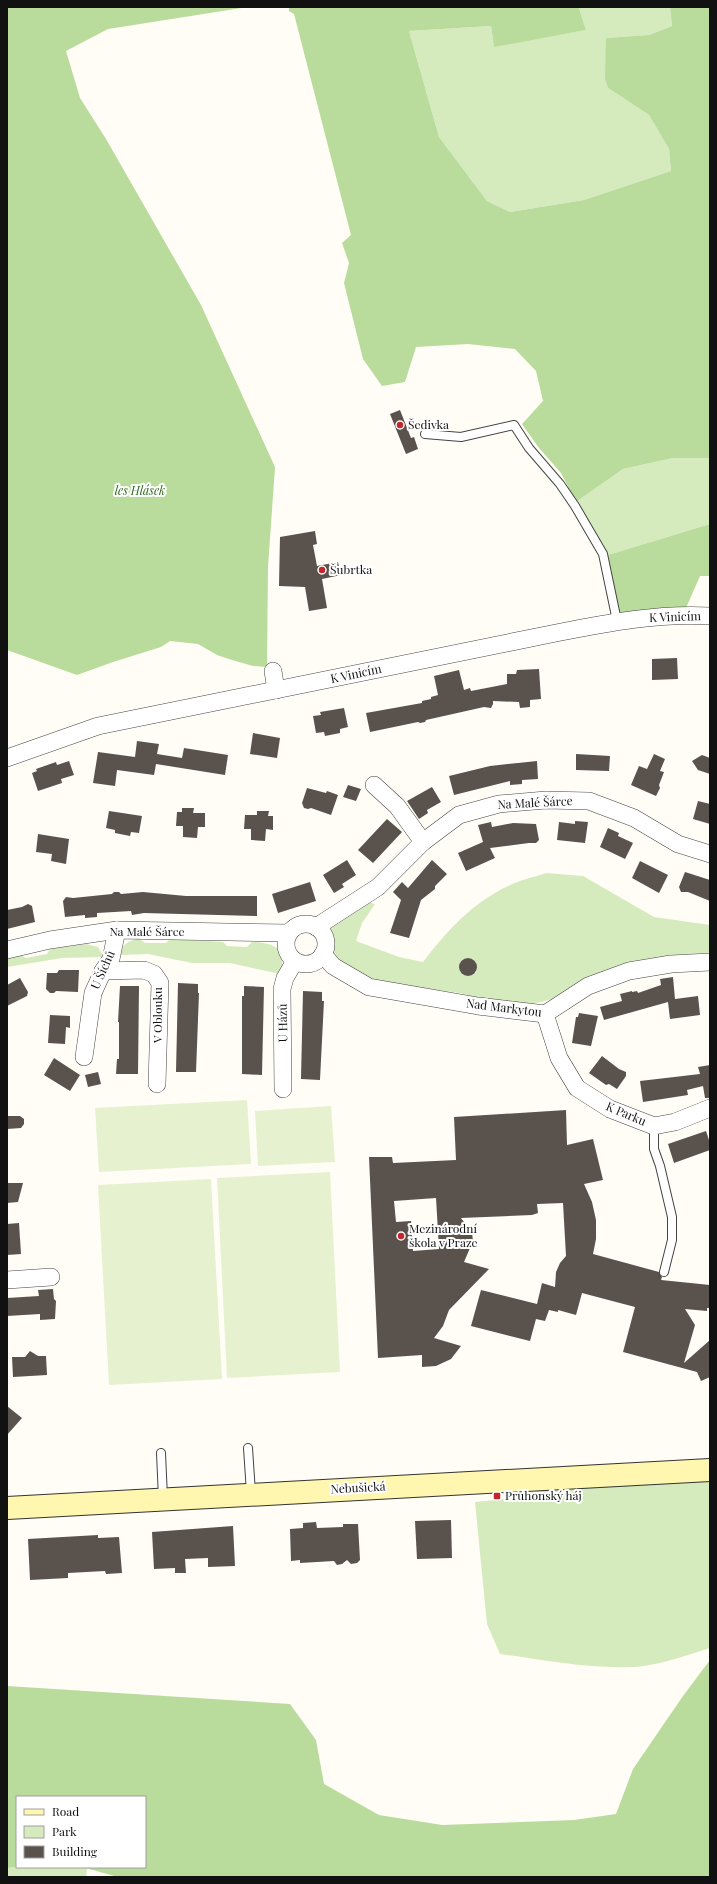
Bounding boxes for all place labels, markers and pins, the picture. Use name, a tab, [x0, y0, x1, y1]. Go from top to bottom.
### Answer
place label: Šedivka	[408, 416, 449, 432]
marker: Šedivka	[395, 420, 405, 430]
place label: Šubrtka	[330, 561, 372, 577]
marker: Šubrtka	[317, 565, 327, 575]
place label: Mezinárodní škola v Praze	[409, 1220, 478, 1250]
marker: Mezinárodní škola v Praze	[396, 1231, 406, 1241]
place label: Průhonský háj	[505, 1487, 582, 1503]
marker: Průhonský háj	[492, 1491, 502, 1501]

